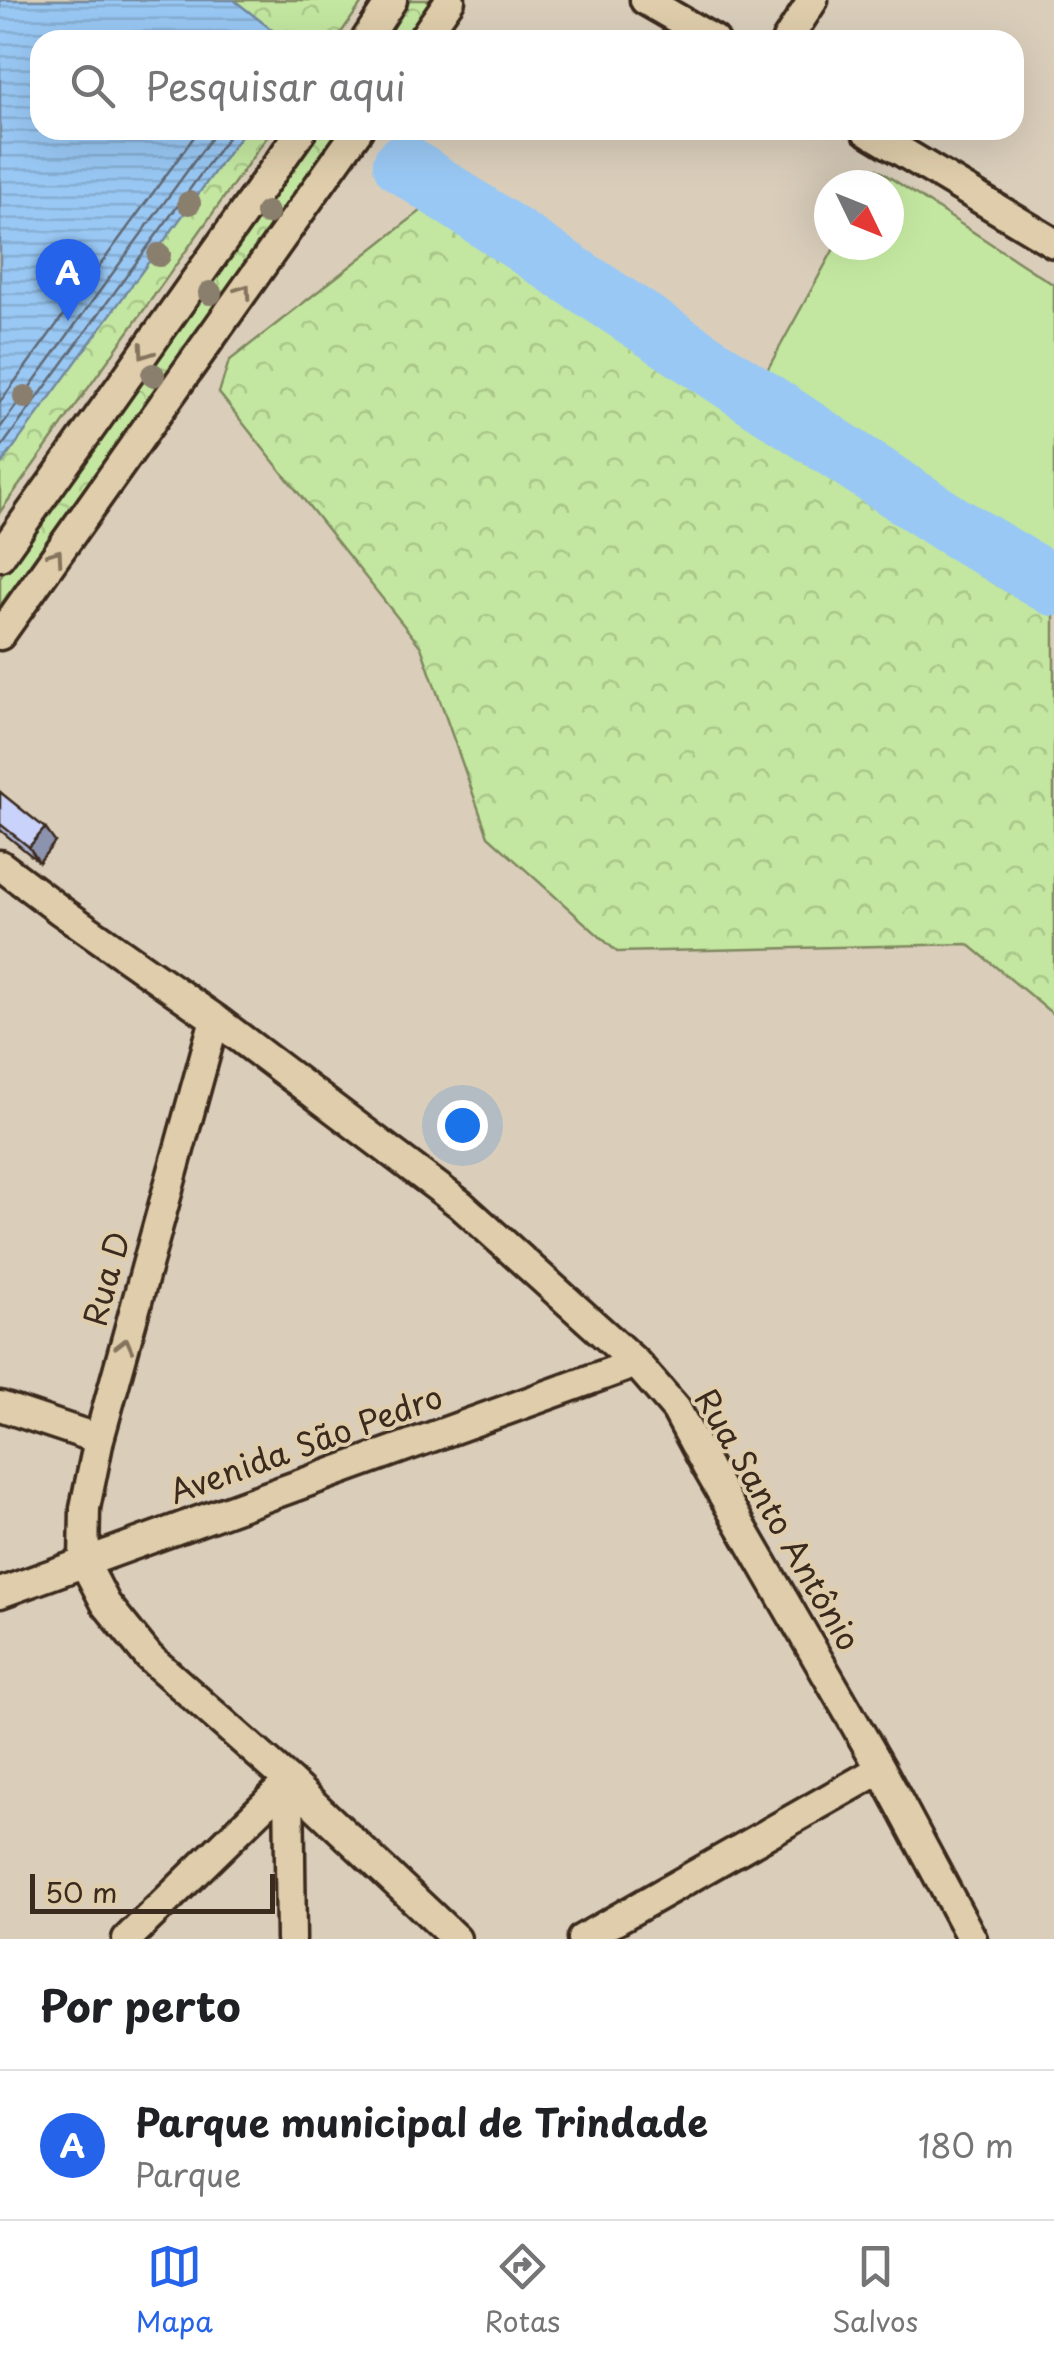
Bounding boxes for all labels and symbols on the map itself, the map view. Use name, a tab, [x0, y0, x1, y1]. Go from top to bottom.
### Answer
north arrow	[814, 170, 904, 260]
pin: A	[36, 238, 100, 321]
one-way arrow	[232, 283, 251, 302]
one-way arrow	[139, 341, 157, 360]
one-way arrow	[45, 549, 62, 567]
your location	[437, 1100, 488, 1151]
street label: Rua D	[69, 1226, 141, 1331]
one-way arrow	[113, 1337, 134, 1354]
street label: Avenida São Pedro	[162, 1371, 449, 1515]
street label: Rua Santo Antônio	[684, 1379, 873, 1659]
scale bar	[30, 1869, 275, 1914]

